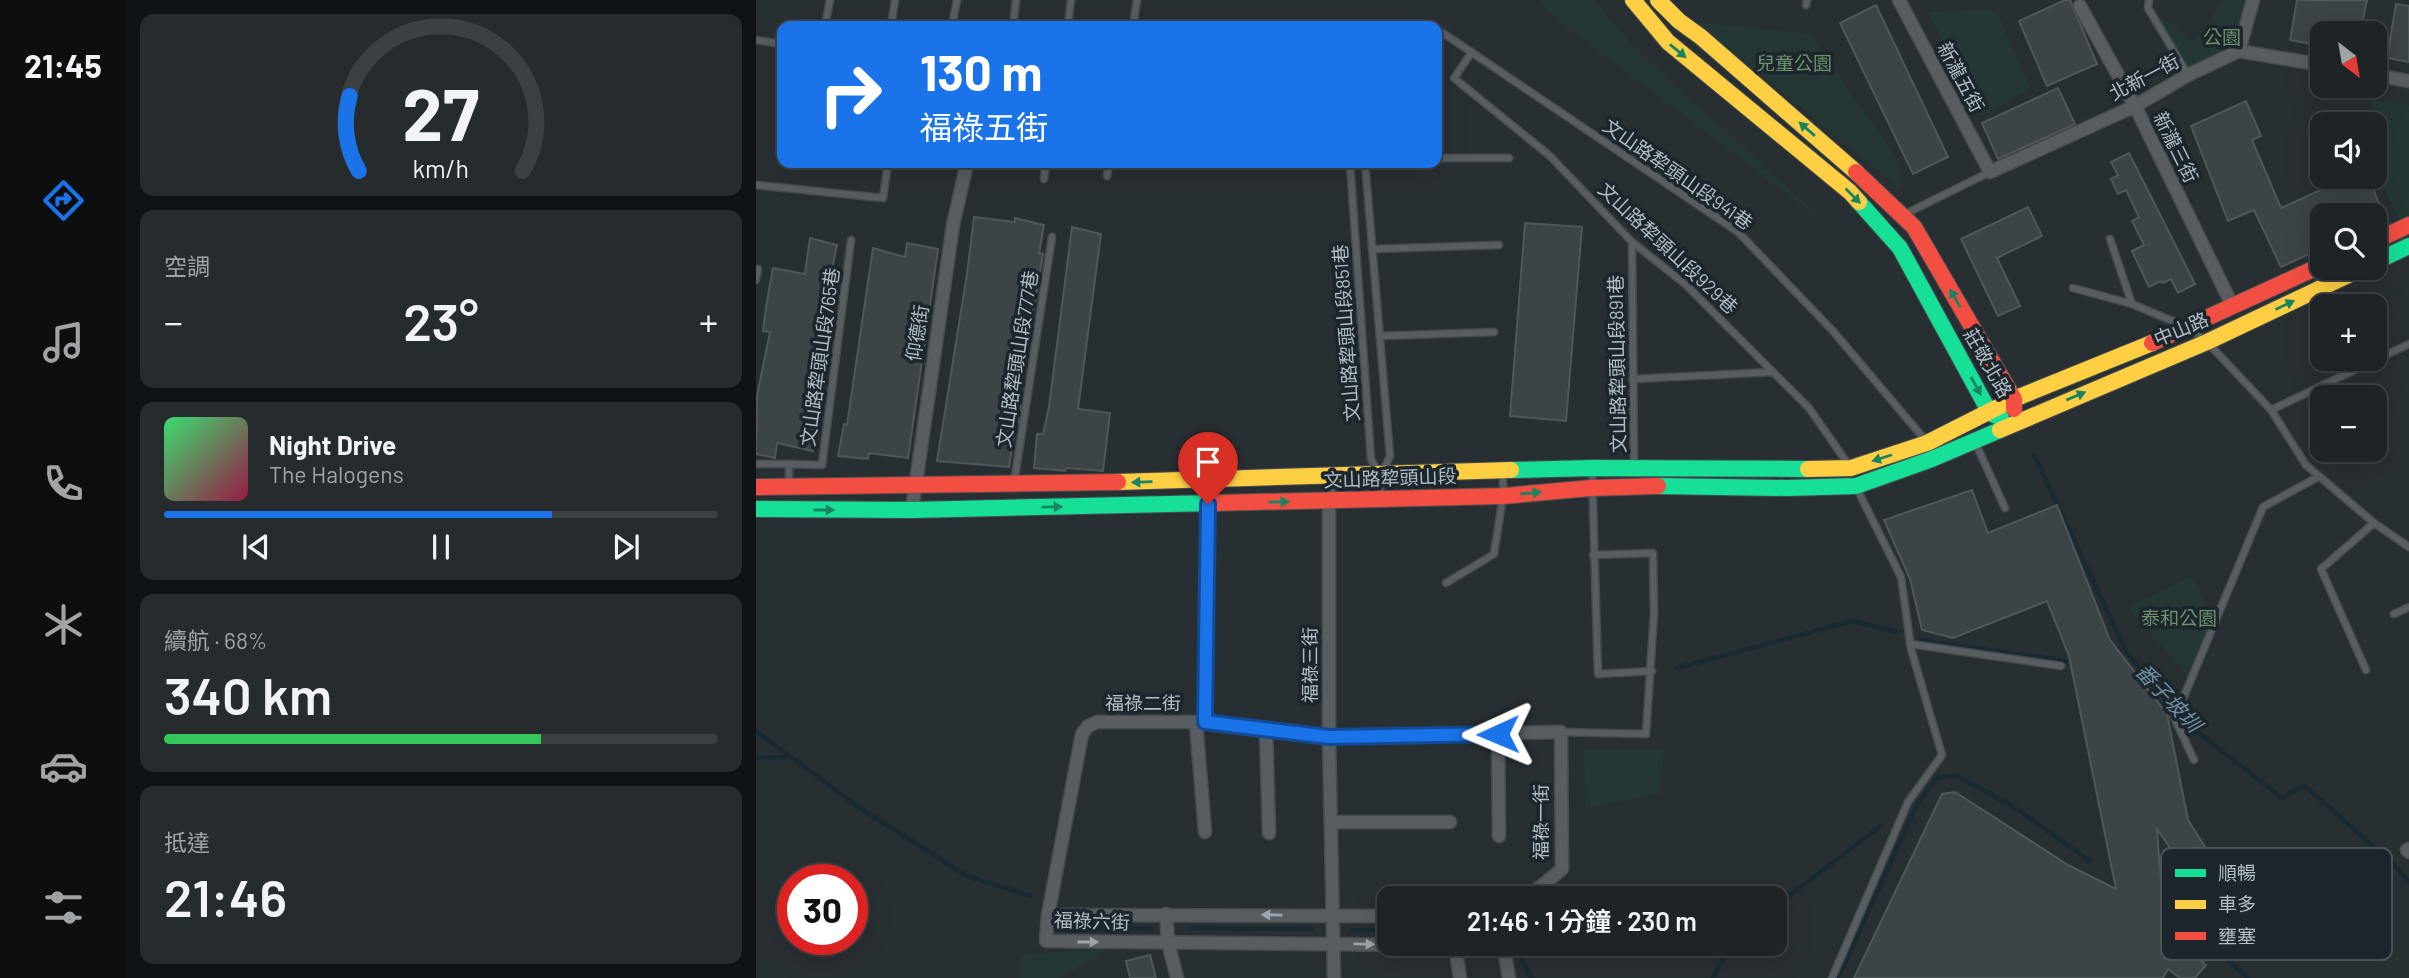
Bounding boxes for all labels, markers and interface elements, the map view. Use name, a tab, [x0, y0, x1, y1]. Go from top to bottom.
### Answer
north arrow	[2310, 21, 2387, 98]
map controls	[2310, 21, 2387, 462]
park label: 公園	[2203, 25, 2241, 48]
street label: 新瀧五街	[1933, 38, 1989, 116]
text: 130 m	[920, 42, 1042, 101]
one-way arrow	[1669, 43, 1687, 58]
text: 21:45	[24, 46, 102, 84]
icon: right	[805, 49, 896, 140]
street label: 北新一街	[2105, 49, 2183, 105]
park label: 兒童公園	[1756, 51, 1832, 74]
text: 27	[403, 68, 479, 156]
text: 福祿五街	[920, 107, 1048, 145]
street label: 新瀧三街	[2149, 108, 2203, 186]
button: sound	[2310, 112, 2387, 189]
street label: 文山路犂頭山段941巷	[1599, 113, 1757, 234]
one-way arrow	[1798, 122, 1815, 137]
text: km/h	[413, 153, 469, 183]
icon: directions	[39, 176, 88, 225]
street label: 文山路犂頭山段929巷	[1594, 177, 1743, 318]
one-way arrow	[1845, 188, 1861, 204]
button: search	[2310, 203, 2387, 280]
street label: 文山路犂頭山段851巷	[1328, 244, 1363, 423]
text: 空調	[164, 252, 210, 280]
street label: 文山路犂頭山段765巷	[796, 266, 843, 448]
street label: 文山路犂頭山段777巷	[991, 269, 1042, 449]
street label: 文山路犂頭山段891巷	[1603, 275, 1630, 453]
one-way arrow	[1949, 288, 1961, 307]
text: 23°	[403, 289, 479, 351]
button: +	[2310, 294, 2387, 371]
text: −	[164, 298, 183, 344]
text: +	[699, 298, 718, 344]
one-way arrow	[2275, 299, 2295, 311]
street label: 仰德街	[901, 303, 932, 363]
street label: 中山路	[2150, 307, 2212, 350]
icon: music	[39, 318, 88, 367]
street label: 莊敬北路	[1959, 324, 2017, 401]
one-way arrow	[1970, 376, 1981, 396]
button: −	[2310, 385, 2387, 462]
one-way arrow	[2066, 390, 2087, 401]
text: Night Drive	[269, 429, 396, 460]
pin	[1178, 432, 1238, 504]
icon: arrive	[1189, 443, 1227, 481]
one-way arrow	[1871, 453, 1892, 463]
icon: phone	[39, 459, 88, 508]
text: The Halogens	[269, 460, 404, 488]
street label: 文山路犂頭山段	[1323, 464, 1457, 491]
one-way arrow	[1131, 476, 1153, 488]
one-way arrow	[1520, 487, 1542, 498]
one-way arrow	[1268, 496, 1290, 508]
one-way arrow	[1041, 501, 1063, 513]
one-way arrow	[813, 504, 835, 516]
icon: previous	[237, 528, 275, 566]
icon: pause	[422, 528, 460, 566]
icon: next	[607, 528, 645, 566]
icon: climate	[39, 600, 88, 649]
park label: 泰和公園	[2141, 606, 2217, 629]
text: 續航 · 68%	[164, 626, 267, 654]
street label: 福祿三街	[1298, 627, 1321, 703]
water label: 番子坡圳	[2131, 658, 2209, 738]
text: 340 km	[164, 663, 332, 725]
street label: 福祿二街	[1105, 691, 1181, 714]
position arrow	[1461, 697, 1535, 771]
icon: car	[39, 742, 88, 791]
street label: 福祿一街	[1529, 784, 1552, 860]
text: 抵達	[164, 828, 210, 856]
legend	[2161, 848, 2392, 960]
text: 順暢	[2218, 861, 2256, 884]
speed limit sign: 30	[777, 864, 868, 955]
text: 21:46	[164, 865, 287, 927]
icon: filters	[39, 883, 88, 932]
text: 車多	[2218, 892, 2256, 915]
text: 21:46 · 1 分鐘 · 230 m	[1467, 905, 1697, 936]
street label: 福祿六街	[1054, 908, 1130, 933]
one-way arrow	[1261, 909, 1283, 921]
text: 壅塞	[2218, 924, 2256, 947]
one-way arrow	[1077, 936, 1099, 948]
one-way arrow	[1353, 938, 1375, 950]

